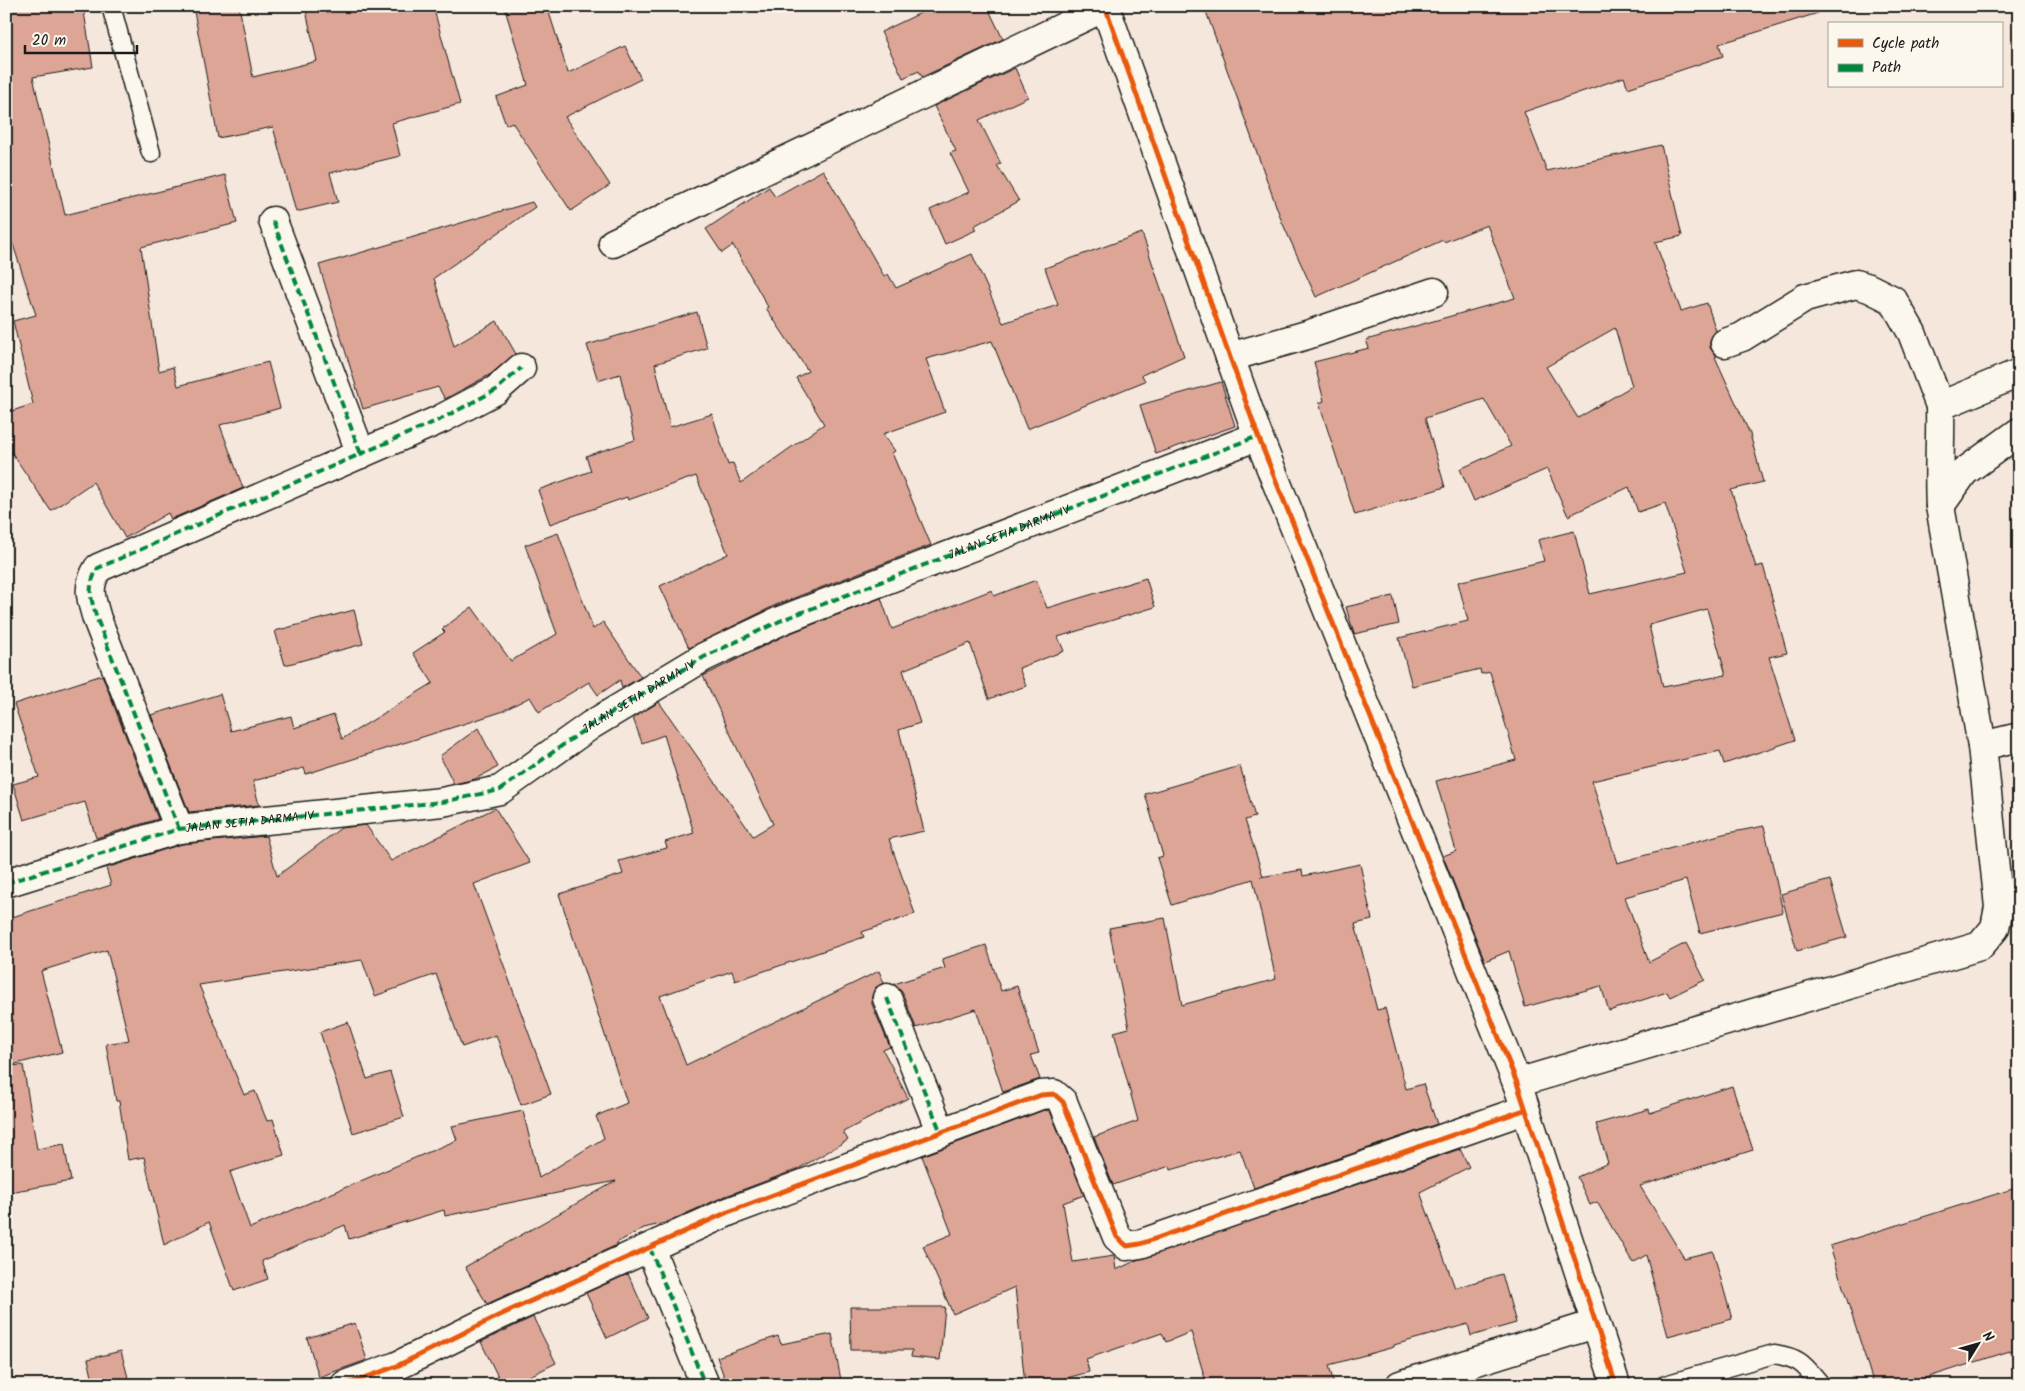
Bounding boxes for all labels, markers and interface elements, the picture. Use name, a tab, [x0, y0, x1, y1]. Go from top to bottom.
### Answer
scale bar	[25, 22, 138, 54]
legend	[1828, 22, 2002, 88]
text: 20 m	[32, 29, 66, 53]
text: Cycle path	[1872, 32, 1939, 56]
text: Path	[1872, 56, 1901, 80]
street label: JALAN SETIA DARMA IV	[945, 500, 1074, 565]
street label: JALAN SETIA DARMA IV	[578, 655, 700, 739]
street label: JALAN SETIA DARMA IV	[184, 806, 316, 838]
north arrow	[1952, 1318, 2002, 1368]
text: N	[1976, 1327, 1999, 1347]

